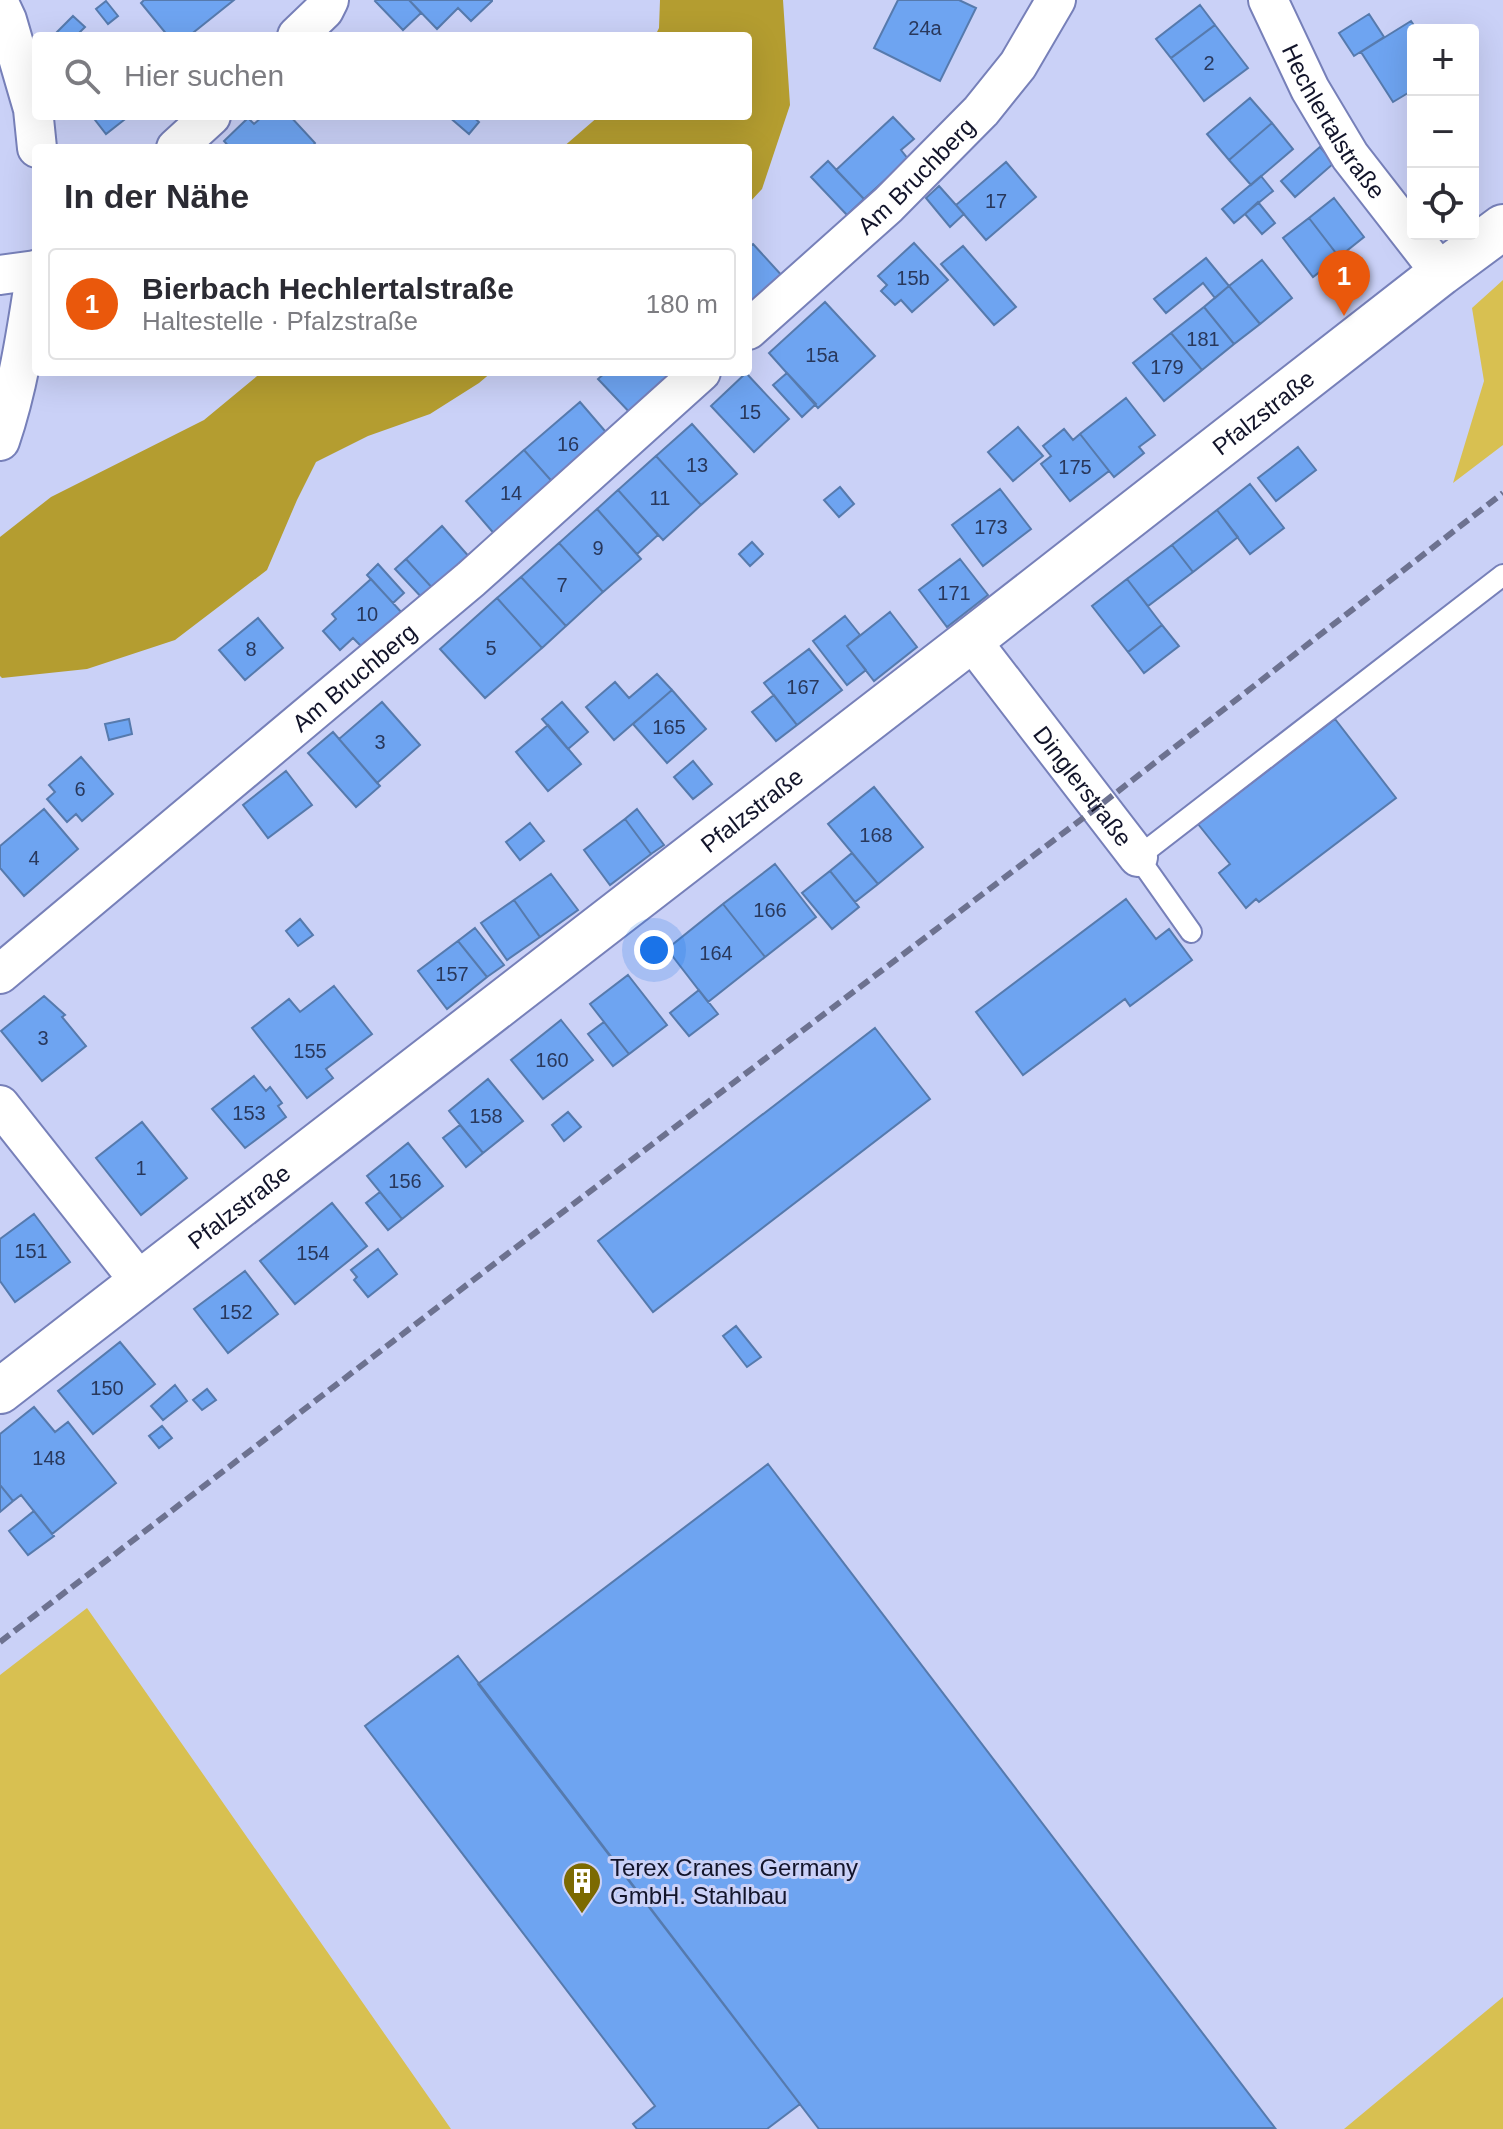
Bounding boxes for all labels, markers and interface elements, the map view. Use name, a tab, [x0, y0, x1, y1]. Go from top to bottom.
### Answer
house number: 24a	[908, 17, 943, 39]
map controls	[1407, 24, 1479, 240]
button: +	[1407, 24, 1479, 96]
search box	[32, 32, 752, 120]
street label: Hechlertalstraße	[1277, 39, 1391, 203]
house number: 2	[1203, 52, 1215, 74]
icon: search	[60, 54, 104, 98]
text: Hier suchen	[124, 59, 284, 92]
button: −	[1407, 96, 1479, 168]
street label: Am Bruchberg	[852, 112, 980, 239]
button: locate	[1407, 168, 1479, 240]
text: In der Nähe	[64, 177, 249, 215]
house number: 17	[985, 190, 1007, 212]
pin: 1	[1318, 250, 1370, 316]
house number: 15b	[896, 267, 930, 289]
text: Bierbach Hechlertalstraße	[142, 272, 514, 305]
text: 1	[85, 289, 99, 319]
text: 180 m	[646, 289, 718, 319]
text: Haltestelle · Pfalzstraße	[142, 306, 418, 336]
house number: 181	[1186, 328, 1220, 350]
house number: 15a	[805, 344, 840, 366]
house number: 179	[1150, 356, 1184, 378]
street label: Pfalzstraße	[1207, 364, 1319, 460]
house number: 15	[739, 401, 761, 423]
house number: 16	[557, 433, 579, 455]
house number: 13	[686, 454, 708, 476]
house number: 175	[1058, 456, 1092, 478]
house number: 14	[500, 482, 522, 504]
house number: 11	[650, 487, 670, 509]
house number: 173	[974, 516, 1008, 538]
house number: 9	[592, 537, 604, 559]
house number: 7	[556, 574, 568, 596]
house number: 171	[937, 582, 971, 604]
house number: 10	[356, 603, 378, 625]
street label: Am Bruchberg	[287, 617, 421, 737]
house number: 5	[485, 637, 497, 659]
house number: 8	[245, 638, 257, 660]
house number: 167	[786, 676, 820, 698]
house number: 165	[652, 716, 686, 738]
street label: Dinglerstraße	[1029, 720, 1138, 851]
house number: 3	[374, 731, 386, 753]
street label: Pfalzstraße	[695, 762, 808, 858]
house number: 6	[74, 778, 86, 800]
house number: 168	[859, 824, 893, 846]
house number: 4	[28, 847, 40, 869]
house number: 166	[753, 899, 787, 921]
your location	[634, 930, 674, 970]
house number: 164	[699, 942, 733, 964]
house number: 157	[435, 963, 469, 985]
house number: 3	[37, 1027, 49, 1049]
house number: 155	[293, 1040, 327, 1062]
house number: 160	[535, 1049, 569, 1071]
house number: 153	[232, 1102, 266, 1124]
house number: 158	[469, 1105, 503, 1127]
house number: 1	[135, 1157, 147, 1179]
street label: Pfalzstraße	[183, 1158, 295, 1254]
house number: 156	[388, 1170, 422, 1192]
house number: 151	[14, 1240, 48, 1262]
house number: 154	[296, 1242, 330, 1264]
house number: 152	[219, 1301, 253, 1323]
house number: 150	[90, 1377, 124, 1399]
house number: 148	[32, 1447, 66, 1469]
place label: Terex Cranes Germany GmbH. Stahlbau	[610, 1854, 858, 1909]
building icon: Terex Cranes Germany GmbH. Stahlbau	[561, 1860, 603, 1915]

